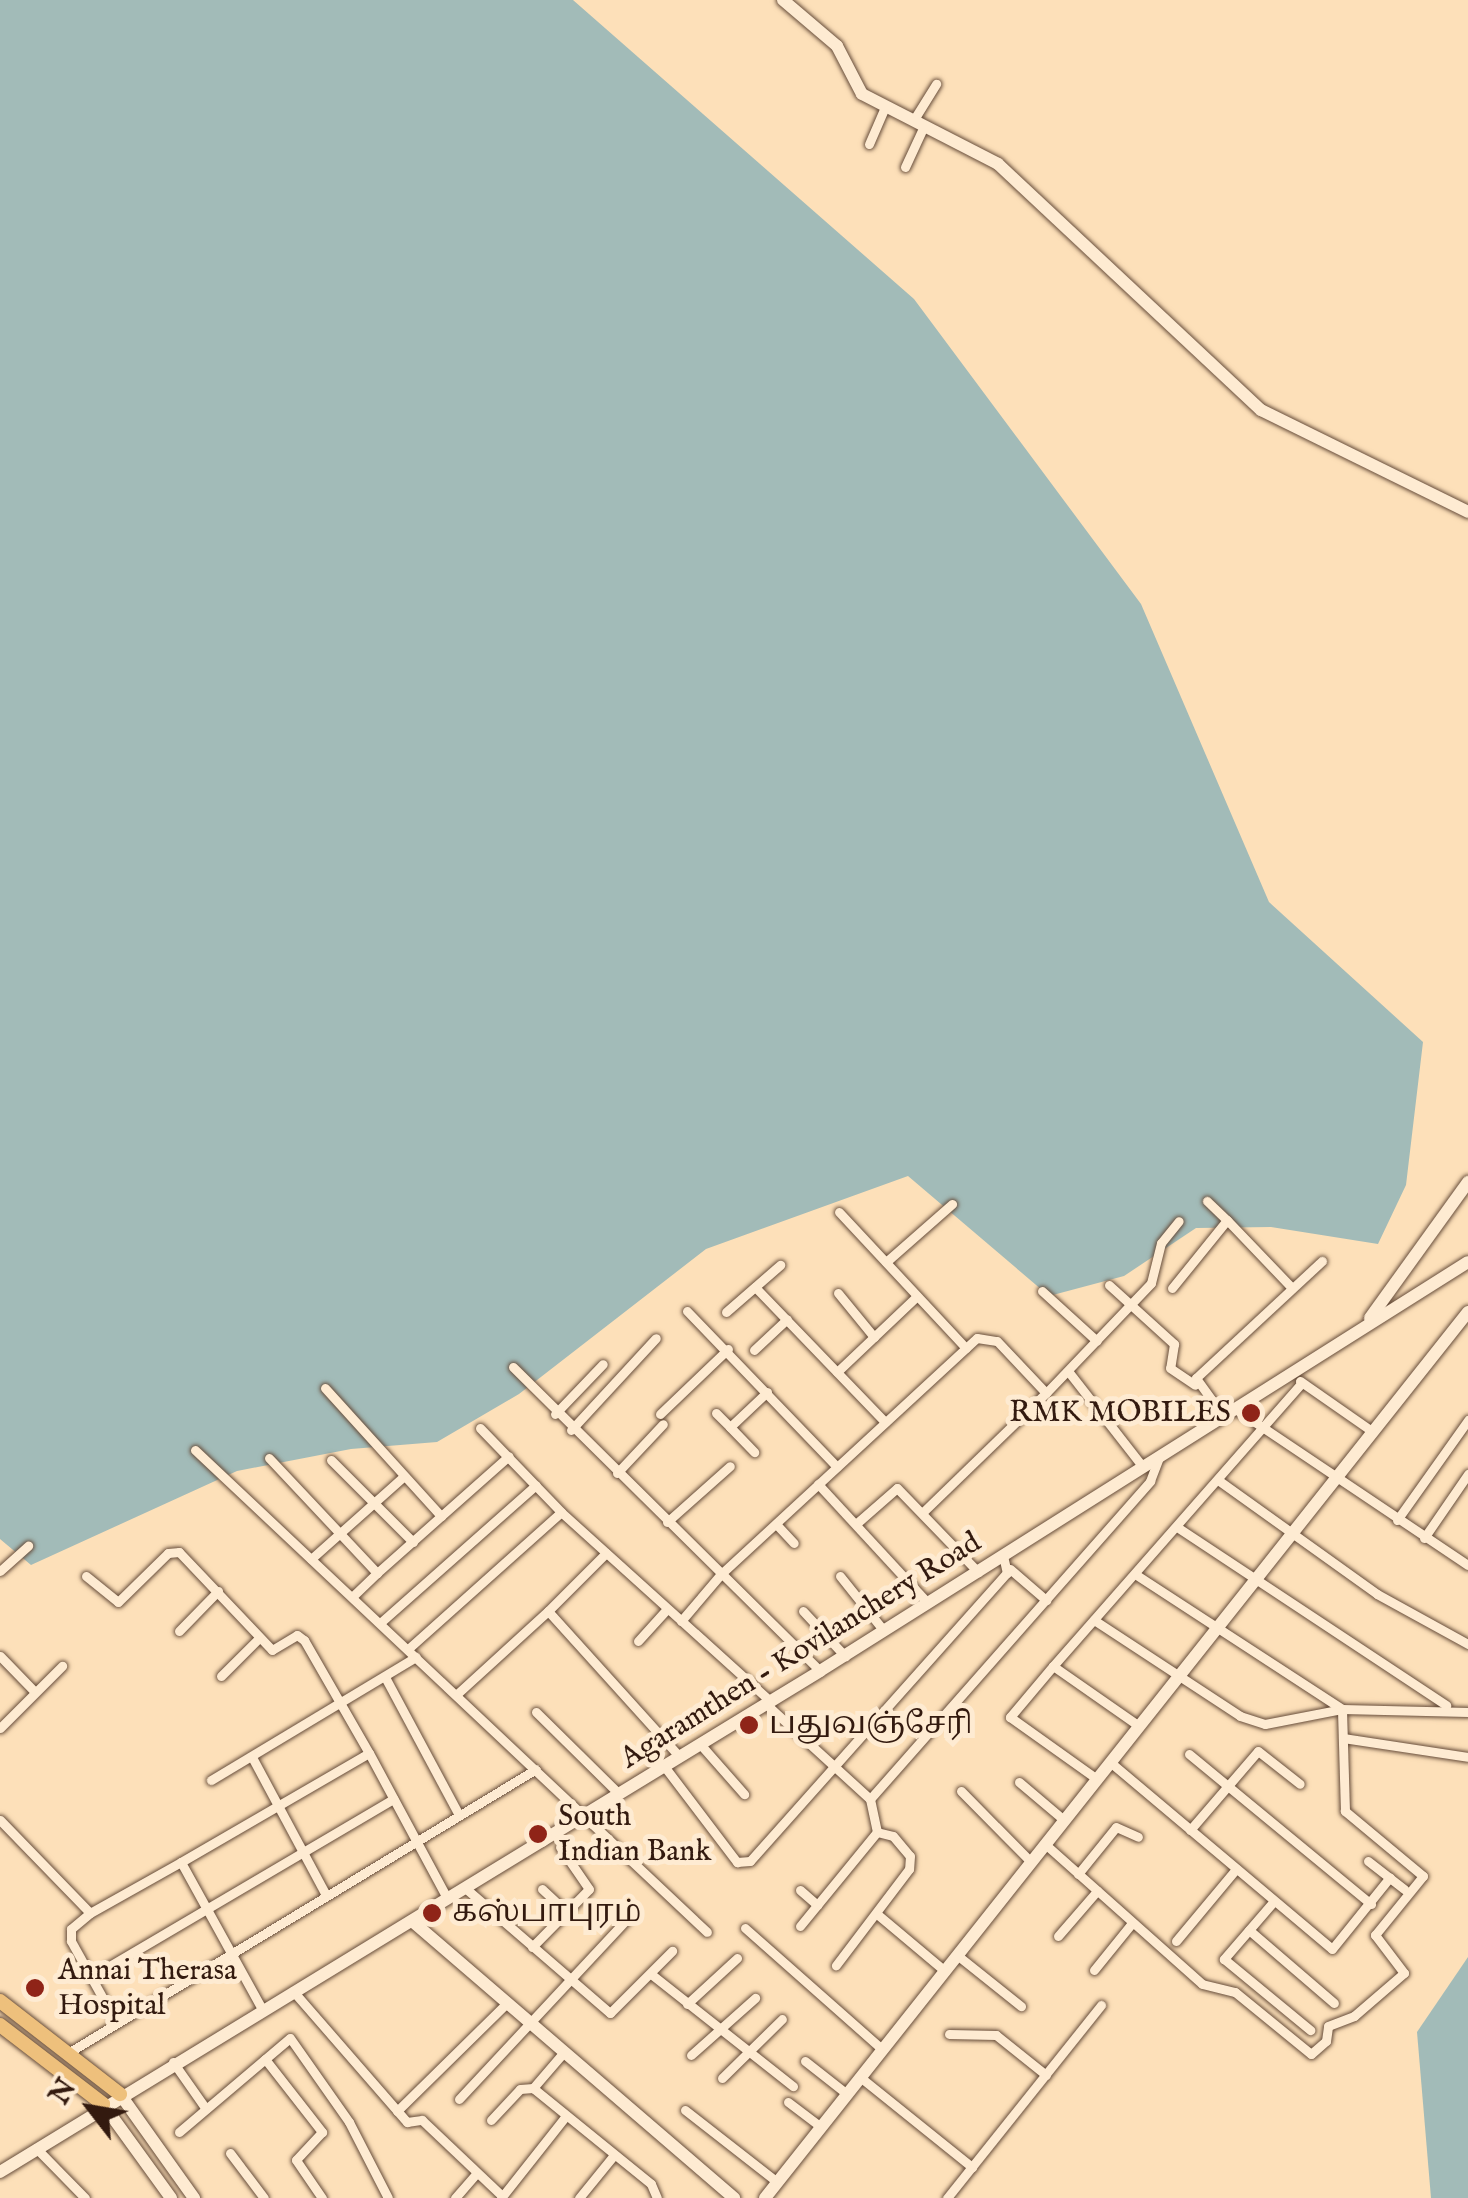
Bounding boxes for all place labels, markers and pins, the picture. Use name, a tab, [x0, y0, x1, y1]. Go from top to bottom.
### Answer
place label: RMK MOBILES	[1009, 1395, 1231, 1431]
marker: RMK MOBILES	[1240, 1402, 1262, 1424]
place label: பதுவஞ்சேரி	[769, 1707, 973, 1743]
marker: பதுவஞ்சேரி	[738, 1714, 760, 1736]
place label: South Indian Bank	[558, 1799, 711, 1870]
marker: South Indian Bank	[527, 1823, 549, 1845]
place label: கஸ்பாபுரம்	[452, 1895, 642, 1931]
marker: கஸ்பாபுரம்	[421, 1902, 443, 1924]
place label: Annai Therasa Hospital	[58, 1953, 237, 2024]
marker: Annai Therasa Hospital	[22, 1975, 48, 2001]

